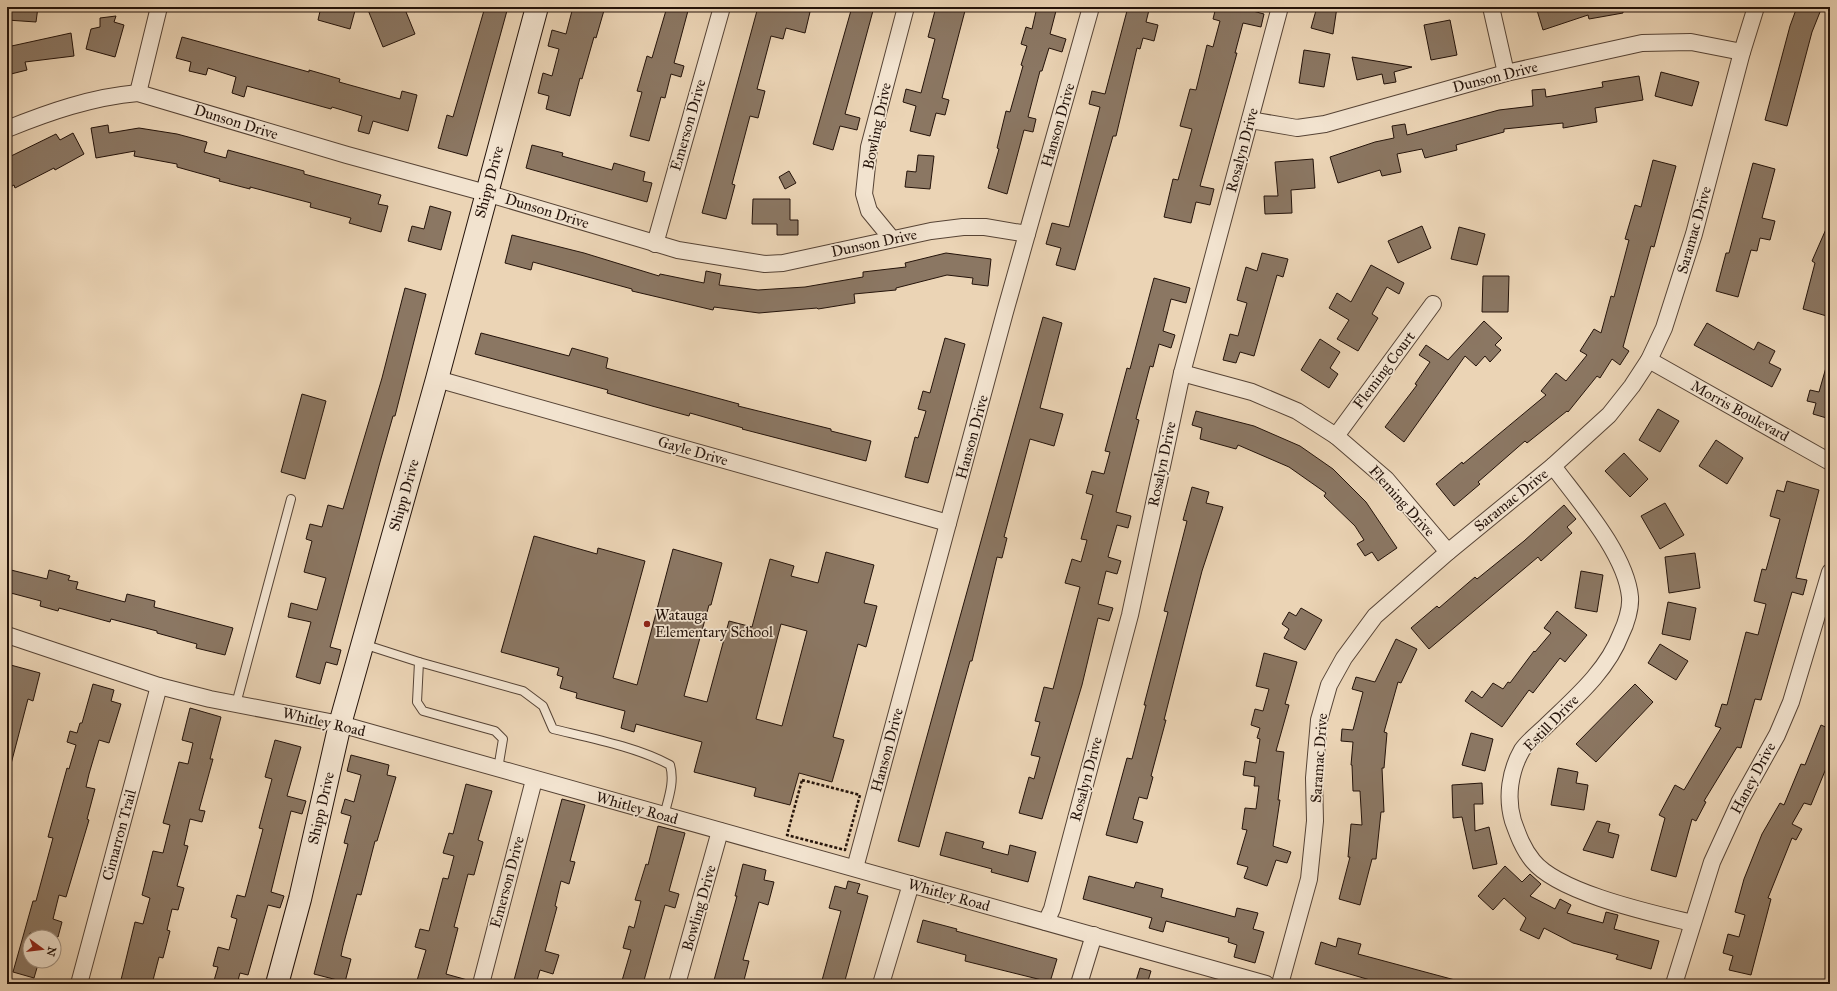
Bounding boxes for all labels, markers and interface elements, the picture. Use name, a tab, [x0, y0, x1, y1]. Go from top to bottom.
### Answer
street label: Dunson Drive	[1451, 58, 1539, 96]
street label: Emerson Drive	[666, 77, 710, 173]
street label: Bowling Drive	[859, 81, 895, 171]
street label: Hanson Drive	[1037, 81, 1079, 169]
street label: Dunson Drive	[192, 101, 280, 143]
street label: Rosalyn Drive	[1222, 106, 1262, 194]
street label: Shipp Drive	[471, 144, 507, 220]
street label: Saramac Drive	[1673, 184, 1715, 276]
street label: Dunson Drive	[503, 190, 591, 232]
street label: Dunson Drive	[830, 225, 918, 261]
street label: Fleming Court	[1349, 327, 1419, 412]
street label: Morris Boulevard	[1688, 377, 1793, 446]
street label: Hanson Drive	[952, 393, 992, 481]
street label: Rosalyn Drive	[1144, 420, 1180, 508]
street label: Gayle Drive	[656, 432, 730, 470]
street label: Shipp Drive	[385, 457, 423, 533]
street label: Fleming Drive	[1365, 462, 1439, 540]
street label: Saramac Drive	[1470, 465, 1552, 535]
place label: Watauga Elementary School	[655, 606, 774, 641]
marker: Watauga Elementary School	[642, 619, 652, 629]
street label: Estill Drive	[1520, 691, 1582, 755]
street label: Whitley Road	[281, 704, 368, 740]
street label: Hanson Drive	[867, 706, 907, 794]
street label: Saramac Drive	[1307, 712, 1331, 804]
street label: Rosalyn Drive	[1066, 735, 1106, 823]
street label: Haney Drive	[1727, 739, 1779, 817]
street label: Shipp Drive	[304, 770, 338, 846]
street label: Cimarron Trail	[98, 787, 140, 883]
street label: Whitley Road	[594, 788, 681, 828]
street label: Emerson Drive	[486, 834, 528, 930]
street label: Bowling Drive	[678, 863, 720, 953]
street label: Whitley Road	[906, 875, 993, 915]
north arrow	[22, 929, 62, 969]
text: N	[44, 945, 59, 958]

